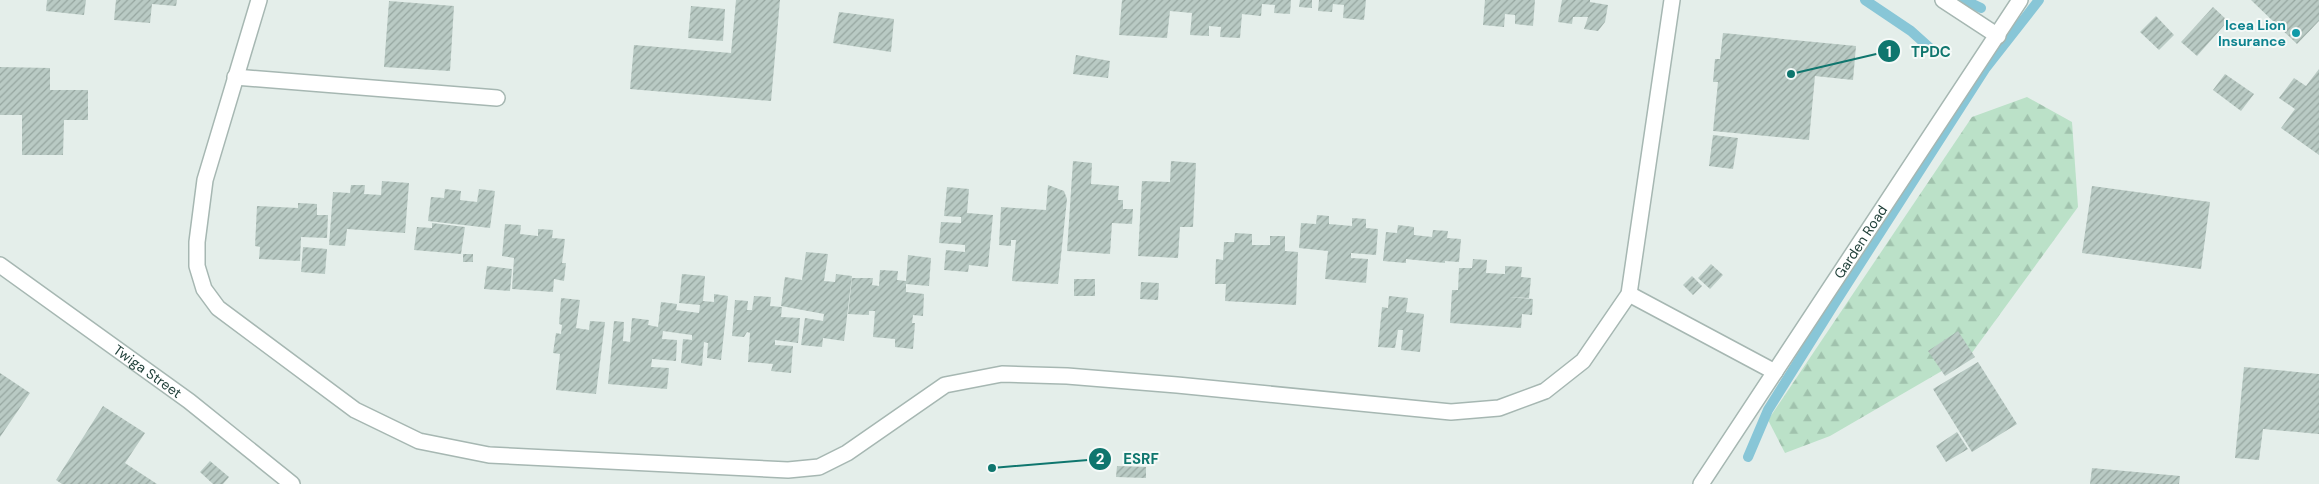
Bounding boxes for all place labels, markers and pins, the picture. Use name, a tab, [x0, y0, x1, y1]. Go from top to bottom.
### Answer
place label: Icea Lion Insurance	[2218, 16, 2286, 50]
marker: Icea Lion Insurance	[2290, 27, 2302, 39]
callout: TPDC	[1876, 36, 1961, 66]
callout: ESRF	[1088, 444, 1169, 474]

